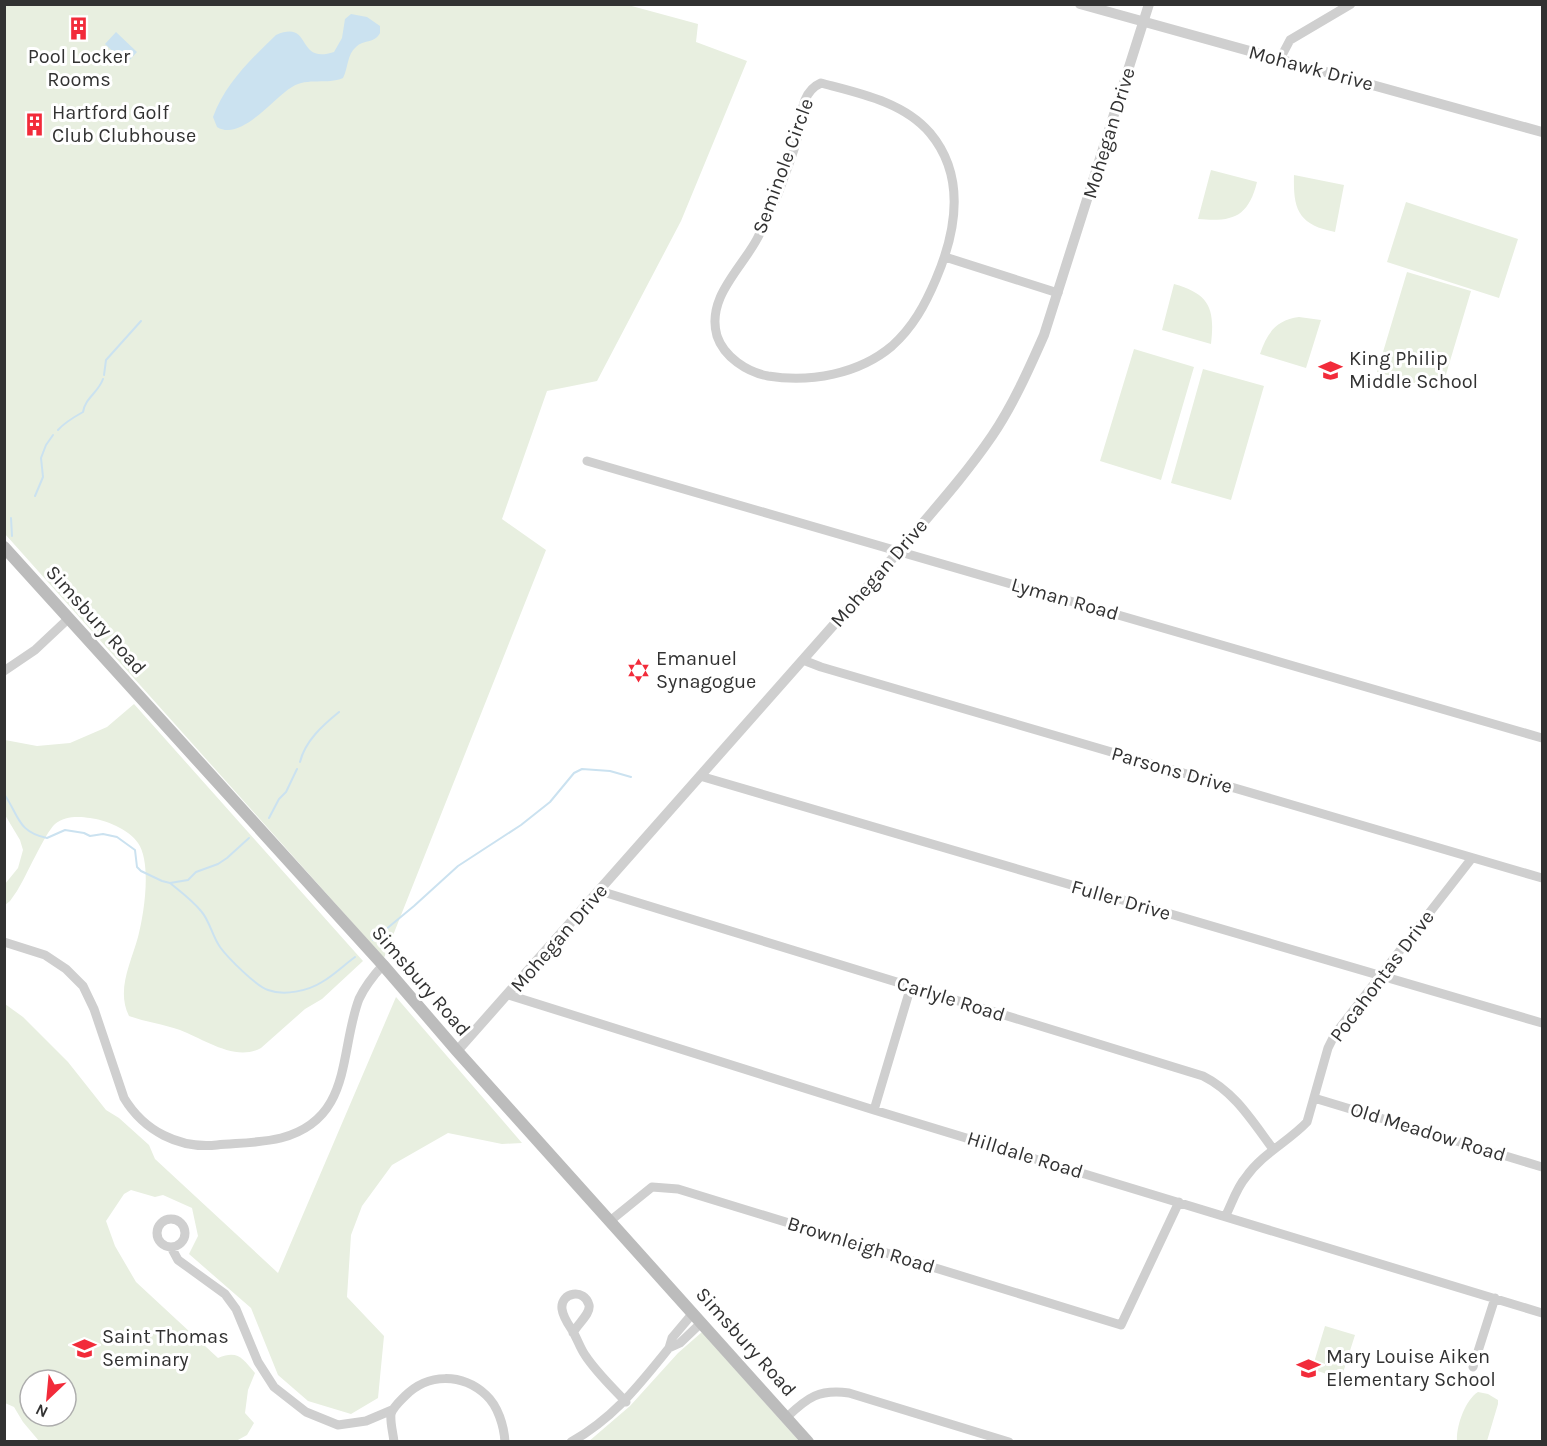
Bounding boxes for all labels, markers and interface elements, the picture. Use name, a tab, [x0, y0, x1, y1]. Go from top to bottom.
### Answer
building icon: Pool Locker Rooms	[66, 15, 92, 41]
street label: Mohawk Drive	[1246, 40, 1376, 96]
place label: Pool Locker Rooms	[28, 45, 131, 91]
street label: Mohegan Drive	[1078, 65, 1140, 201]
street label: Seminole Circle	[748, 95, 818, 237]
place label: Hartford Golf Club Clubhouse	[52, 101, 196, 147]
building icon: Hartford Golf Club Clubhouse	[21, 111, 47, 137]
place label: King Philip Middle School	[1349, 347, 1478, 393]
school or university icon: King Philip Middle School	[1318, 357, 1344, 383]
street label: Mohegan Drive	[826, 514, 932, 632]
street label: Simsbury Road	[41, 561, 151, 679]
street label: Lyman Road	[1009, 573, 1121, 625]
place label: Emanuel Synagogue	[656, 647, 756, 693]
synagogue icon: Emanuel Synagogue	[625, 657, 651, 683]
street label: Parsons Drive	[1109, 742, 1235, 798]
street label: Fuller Drive	[1069, 875, 1173, 925]
street label: Mohegan Drive	[506, 879, 612, 997]
street label: Pocahontas Drive	[1325, 906, 1439, 1046]
street label: Simsbury Road	[367, 921, 475, 1041]
street label: Carlyle Road	[894, 972, 1008, 1026]
street label: Old Meadow Road	[1347, 1097, 1509, 1167]
street label: Hilldale Road	[964, 1126, 1086, 1184]
street label: Brownleigh Road	[784, 1212, 938, 1278]
street label: Simsbury Road	[691, 1283, 801, 1401]
place label: Saint Thomas Seminary	[102, 1325, 229, 1371]
school or university icon: Saint Thomas Seminary	[71, 1335, 97, 1361]
place label: Mary Louise Aiken Elementary School	[1326, 1345, 1496, 1391]
school or university icon: Mary Louise Aiken Elementary School	[1295, 1355, 1321, 1381]
north arrow	[18, 1368, 78, 1428]
text: N	[32, 1400, 51, 1422]

